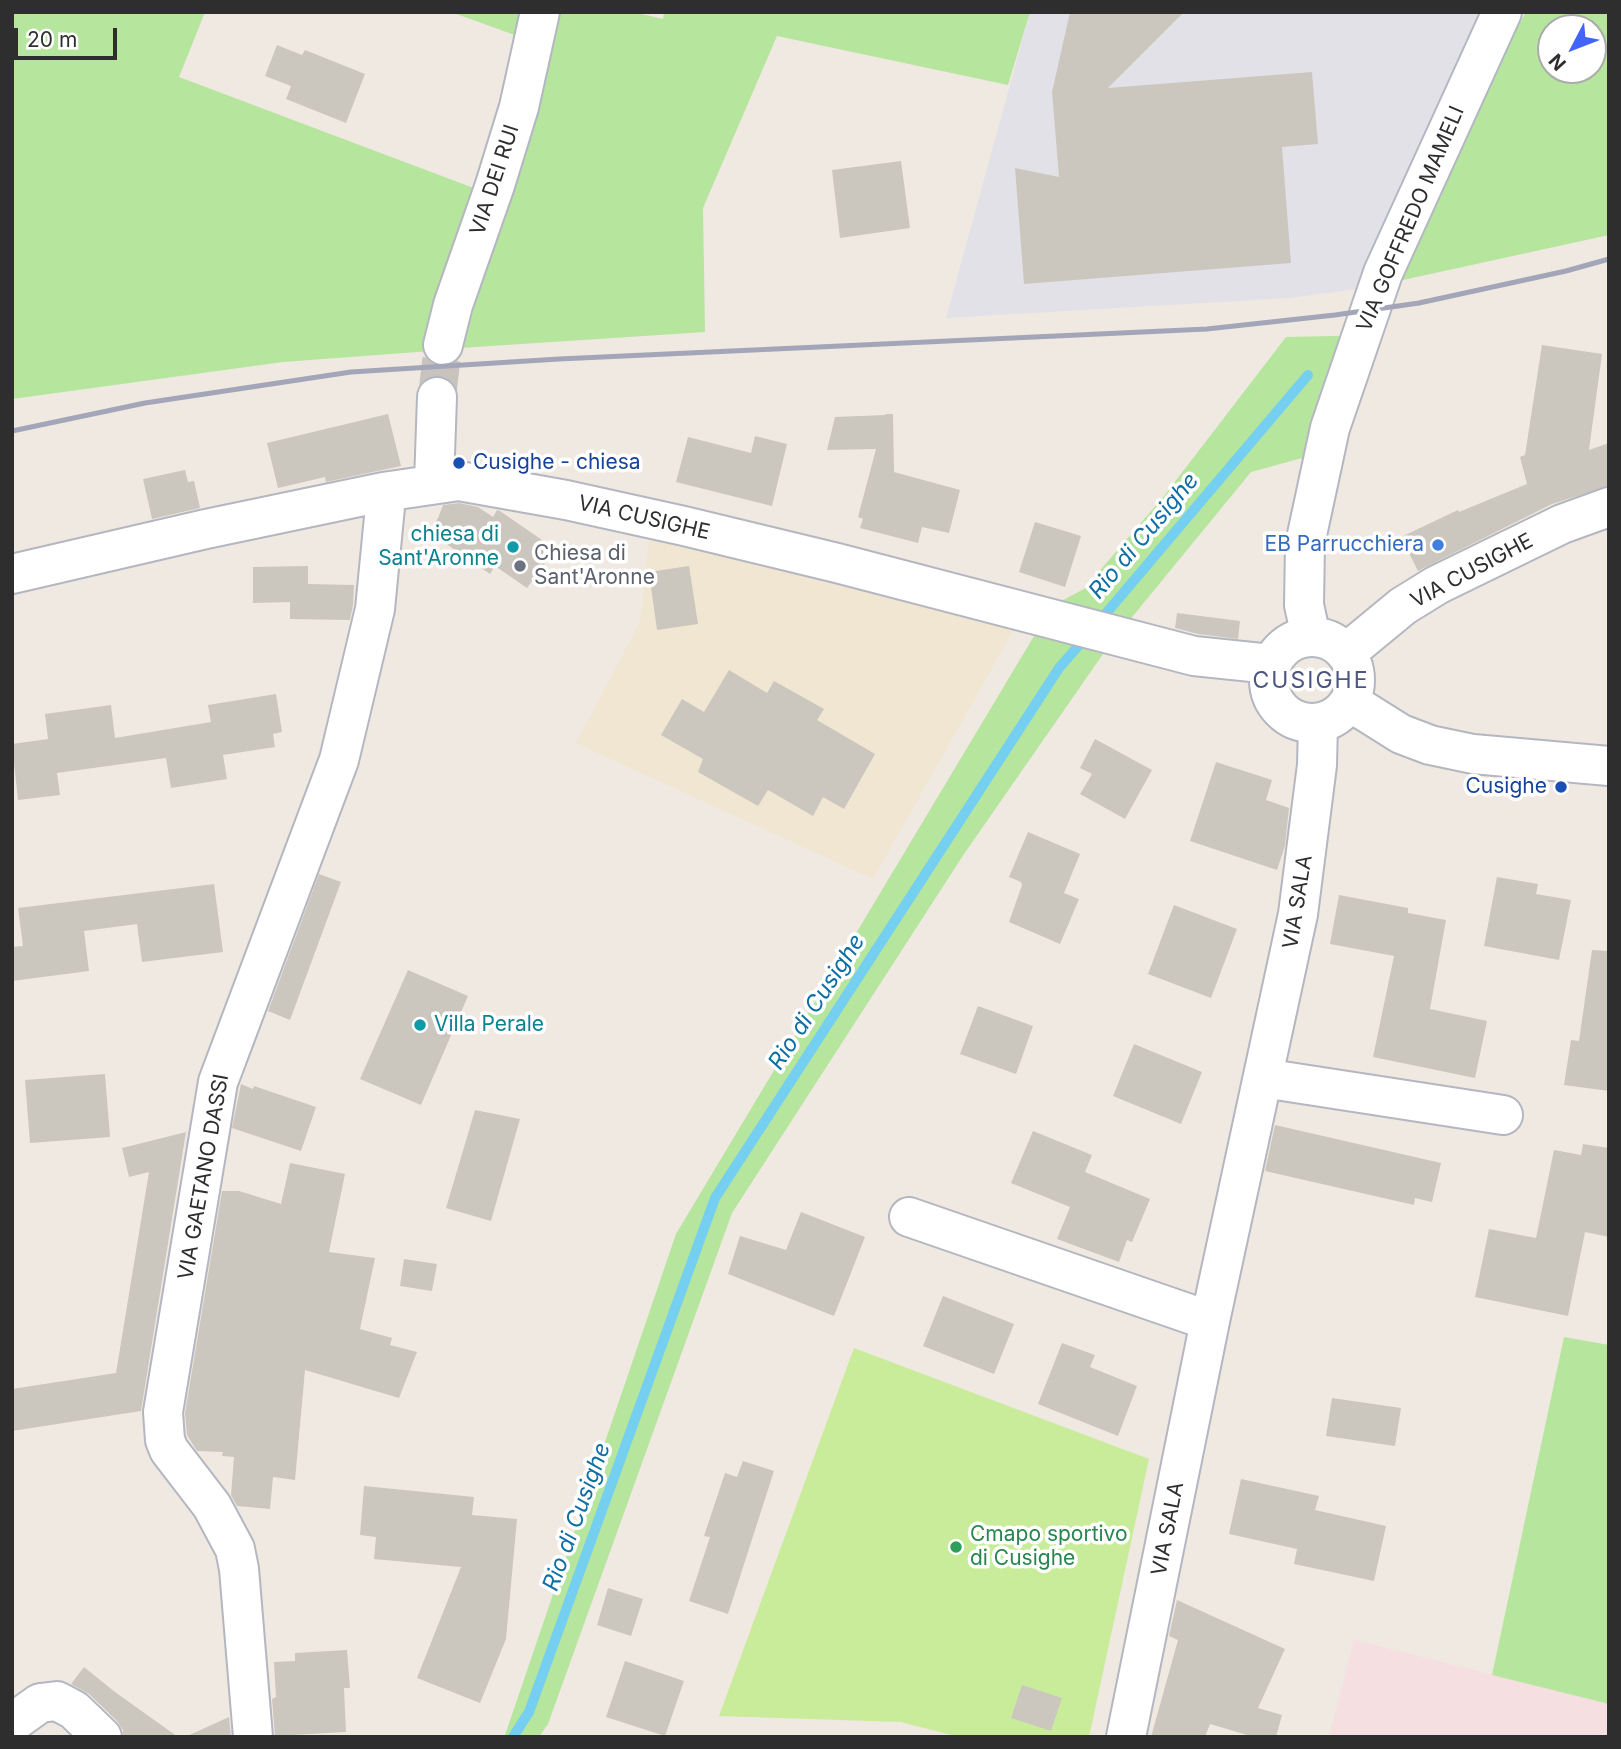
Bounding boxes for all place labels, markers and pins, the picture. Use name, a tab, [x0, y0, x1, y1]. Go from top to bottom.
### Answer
place label: Cusighe - chiesa	[473, 450, 641, 476]
marker: Cusighe - chiesa	[451, 455, 467, 471]
place label: chiesa di Sant'Aronne	[378, 522, 499, 572]
place label: EB Parrucchiera	[1265, 532, 1424, 558]
marker: EB Parrucchiera	[1430, 537, 1446, 553]
marker: chiesa di Sant'Aronne	[505, 539, 521, 555]
place label: Chiesa di Sant'Aronne	[534, 541, 655, 591]
marker: Chiesa di Sant'Aronne	[512, 558, 528, 574]
place label: Cusighe	[1466, 774, 1547, 800]
marker: Cusighe	[1553, 779, 1569, 795]
place label: Villa Perale	[434, 1012, 544, 1038]
marker: Villa Perale	[412, 1017, 428, 1033]
place label: Cmapo sportivo di Cusighe	[970, 1522, 1128, 1572]
marker: Cmapo sportivo di Cusighe	[948, 1539, 964, 1555]

